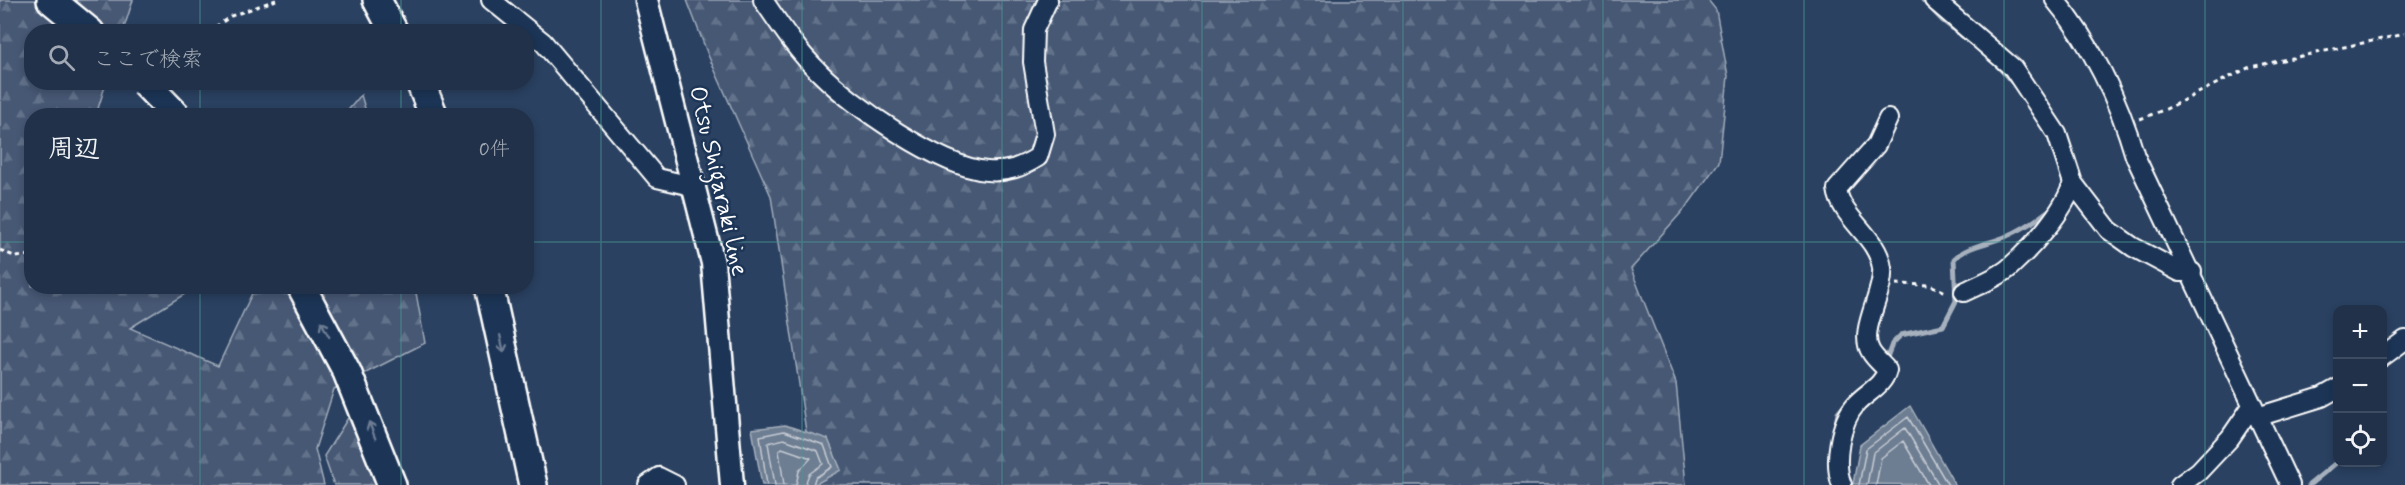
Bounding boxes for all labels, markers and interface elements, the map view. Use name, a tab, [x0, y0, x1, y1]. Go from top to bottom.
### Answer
search box	[24, 24, 534, 90]
icon: search	[45, 41, 78, 74]
text: ここで検索	[93, 46, 203, 74]
street label: Otsu Shigaraki line	[678, 83, 755, 280]
text: 周辺	[48, 133, 100, 167]
text: 0件	[479, 136, 510, 163]
map controls	[2333, 305, 2387, 467]
button: +	[2333, 305, 2387, 359]
one-way arrow	[319, 321, 331, 338]
one-way arrow	[497, 333, 508, 353]
button: −	[2333, 359, 2387, 413]
button: locate	[2333, 413, 2387, 467]
one-way arrow	[366, 421, 377, 440]

